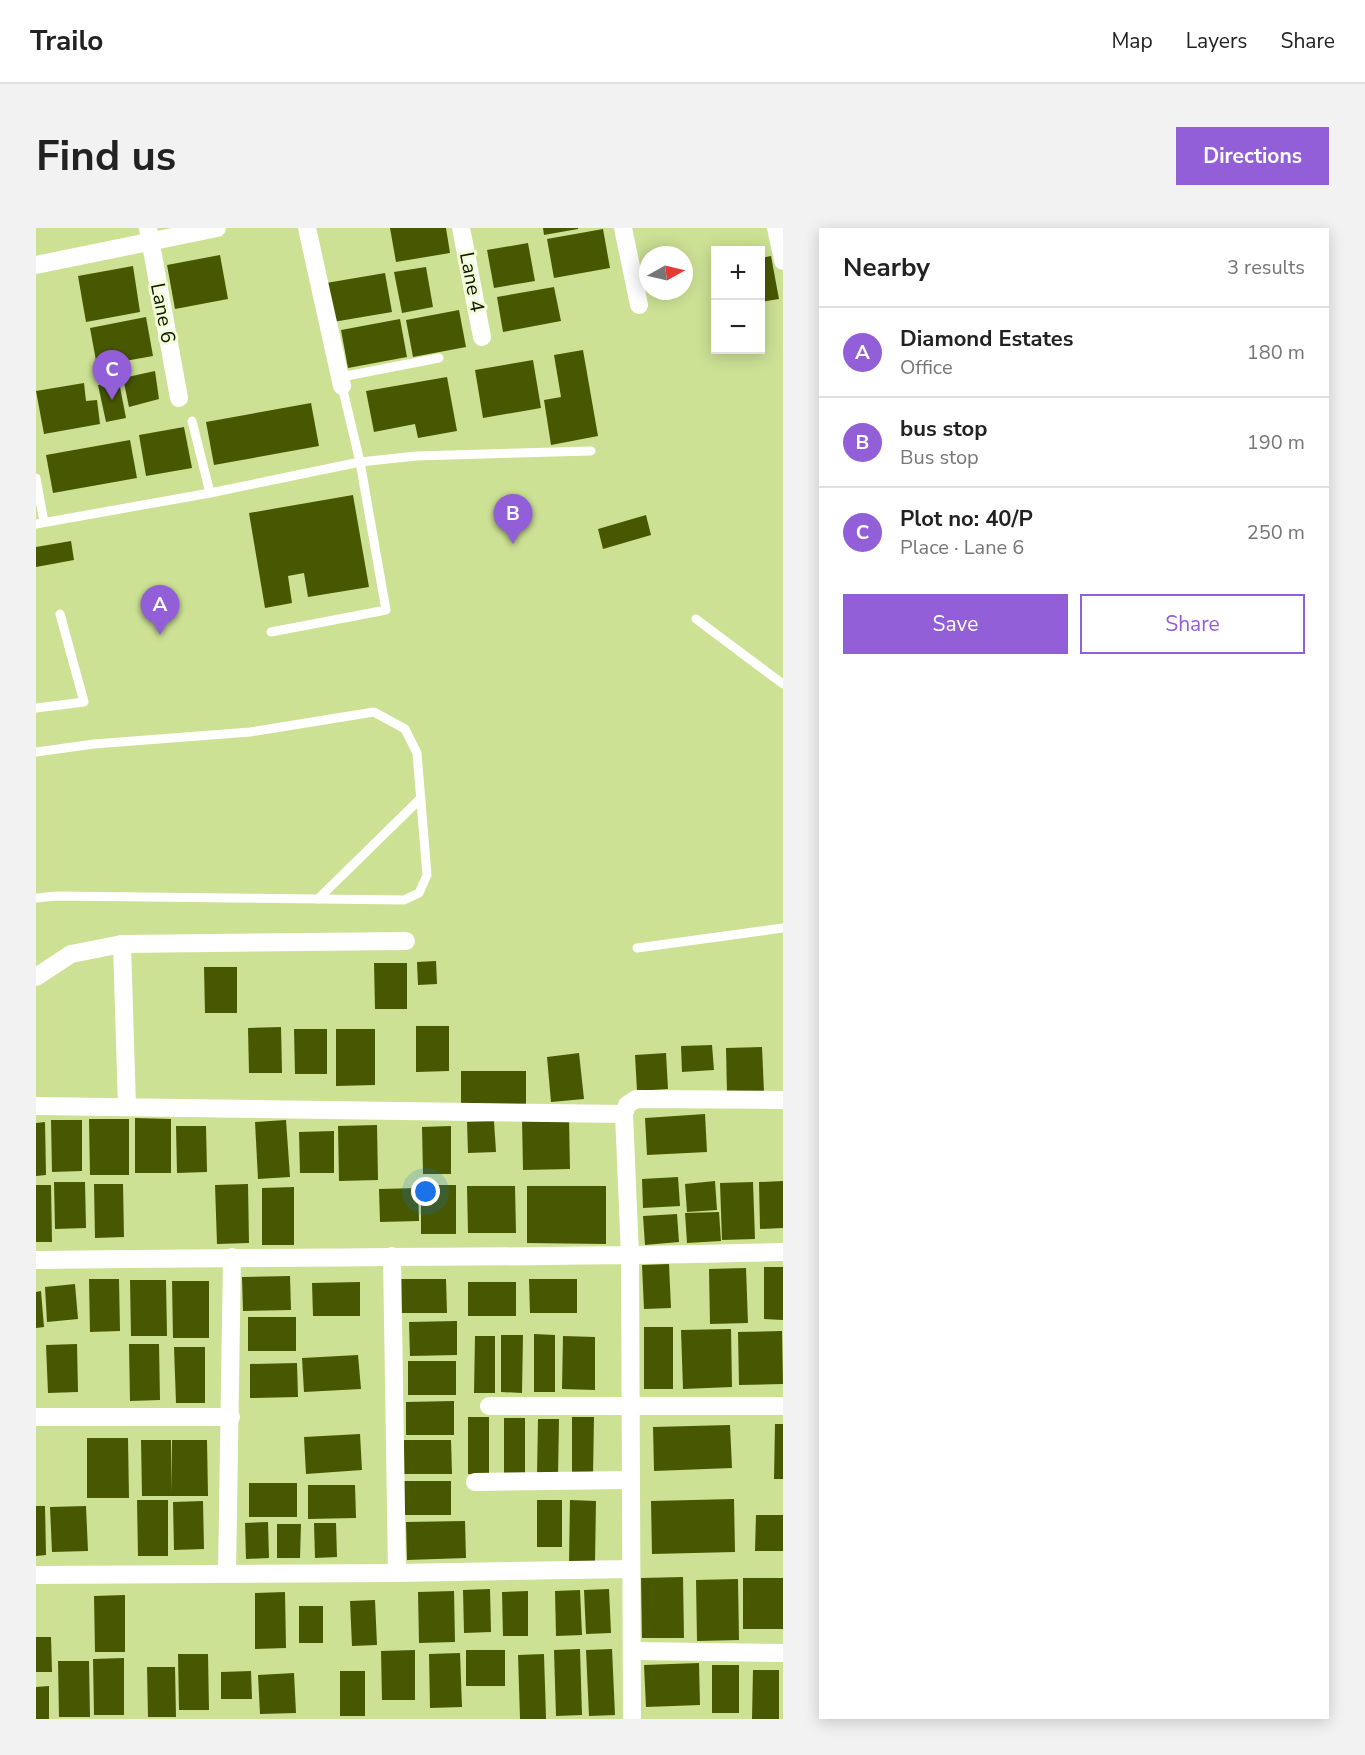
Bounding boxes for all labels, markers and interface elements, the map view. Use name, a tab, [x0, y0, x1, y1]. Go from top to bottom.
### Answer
text: Trailo	[30, 22, 103, 60]
text: Map	[1111, 27, 1153, 55]
text: Layers	[1186, 27, 1247, 55]
text: Share	[1280, 27, 1335, 55]
button: Directions	[1176, 127, 1329, 185]
text: Find us	[36, 128, 176, 185]
north arrow	[639, 246, 693, 300]
map controls	[711, 246, 765, 354]
button: +	[711, 246, 765, 300]
street label: Lane 4	[453, 250, 491, 314]
text: Nearby	[843, 250, 930, 285]
text: 3 results	[1227, 254, 1305, 281]
street label: Lane 6	[144, 281, 182, 345]
button: −	[711, 300, 765, 354]
text: Diamond Estates	[900, 324, 1074, 354]
text: A	[855, 339, 870, 366]
text: 180 m	[1247, 339, 1305, 366]
pin: C	[92, 350, 132, 400]
text: Office	[900, 354, 953, 381]
text: bus stop	[900, 414, 987, 444]
text: B	[856, 429, 869, 456]
text: 190 m	[1247, 429, 1305, 456]
text: Bus stop	[900, 444, 979, 471]
pin: B	[494, 494, 532, 544]
text: Plot no: 40/P	[900, 504, 1033, 534]
text: C	[856, 519, 869, 546]
text: 250 m	[1247, 519, 1305, 546]
text: Place · Lane 6	[900, 534, 1024, 561]
pin: A	[140, 586, 180, 635]
button: Save	[843, 594, 1068, 654]
button: Share	[1080, 594, 1305, 654]
your location	[411, 1177, 440, 1206]

